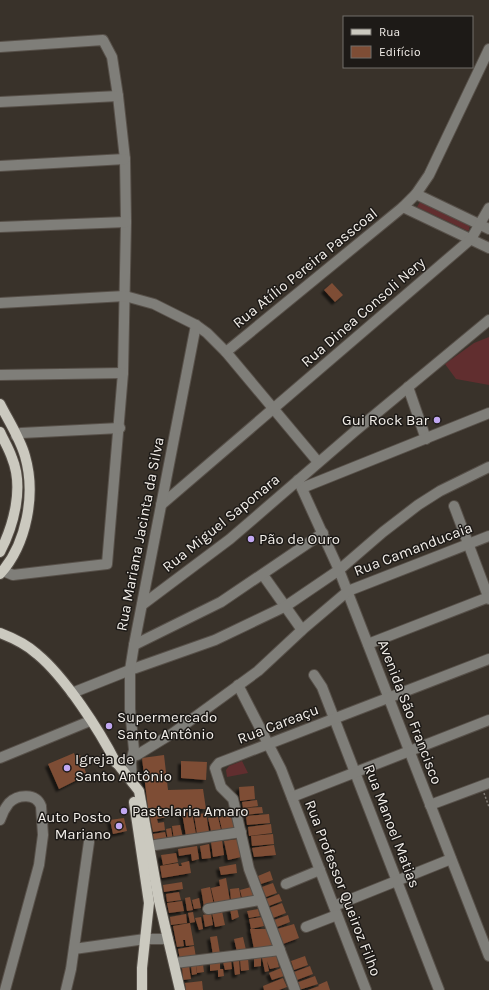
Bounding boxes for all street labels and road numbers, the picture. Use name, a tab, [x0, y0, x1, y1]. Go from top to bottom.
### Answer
street label: Rua Atílio Pereira Passcoal	[229, 204, 381, 332]
street label: Rua Dinea Consoli Nery	[297, 253, 429, 371]
street label: Rua Mariana Jacinta da Silva	[112, 435, 168, 633]
street label: Rua Miguel Saponara	[159, 470, 283, 576]
street label: Rua Camanducaia	[351, 518, 475, 580]
street label: Avenida São Francisco	[374, 637, 446, 787]
street label: Rua Careaçu	[235, 700, 321, 748]
street label: Rua Manoel Matias	[360, 762, 424, 890]
street label: Rua Professor Queiroz Filho	[301, 798, 385, 978]

